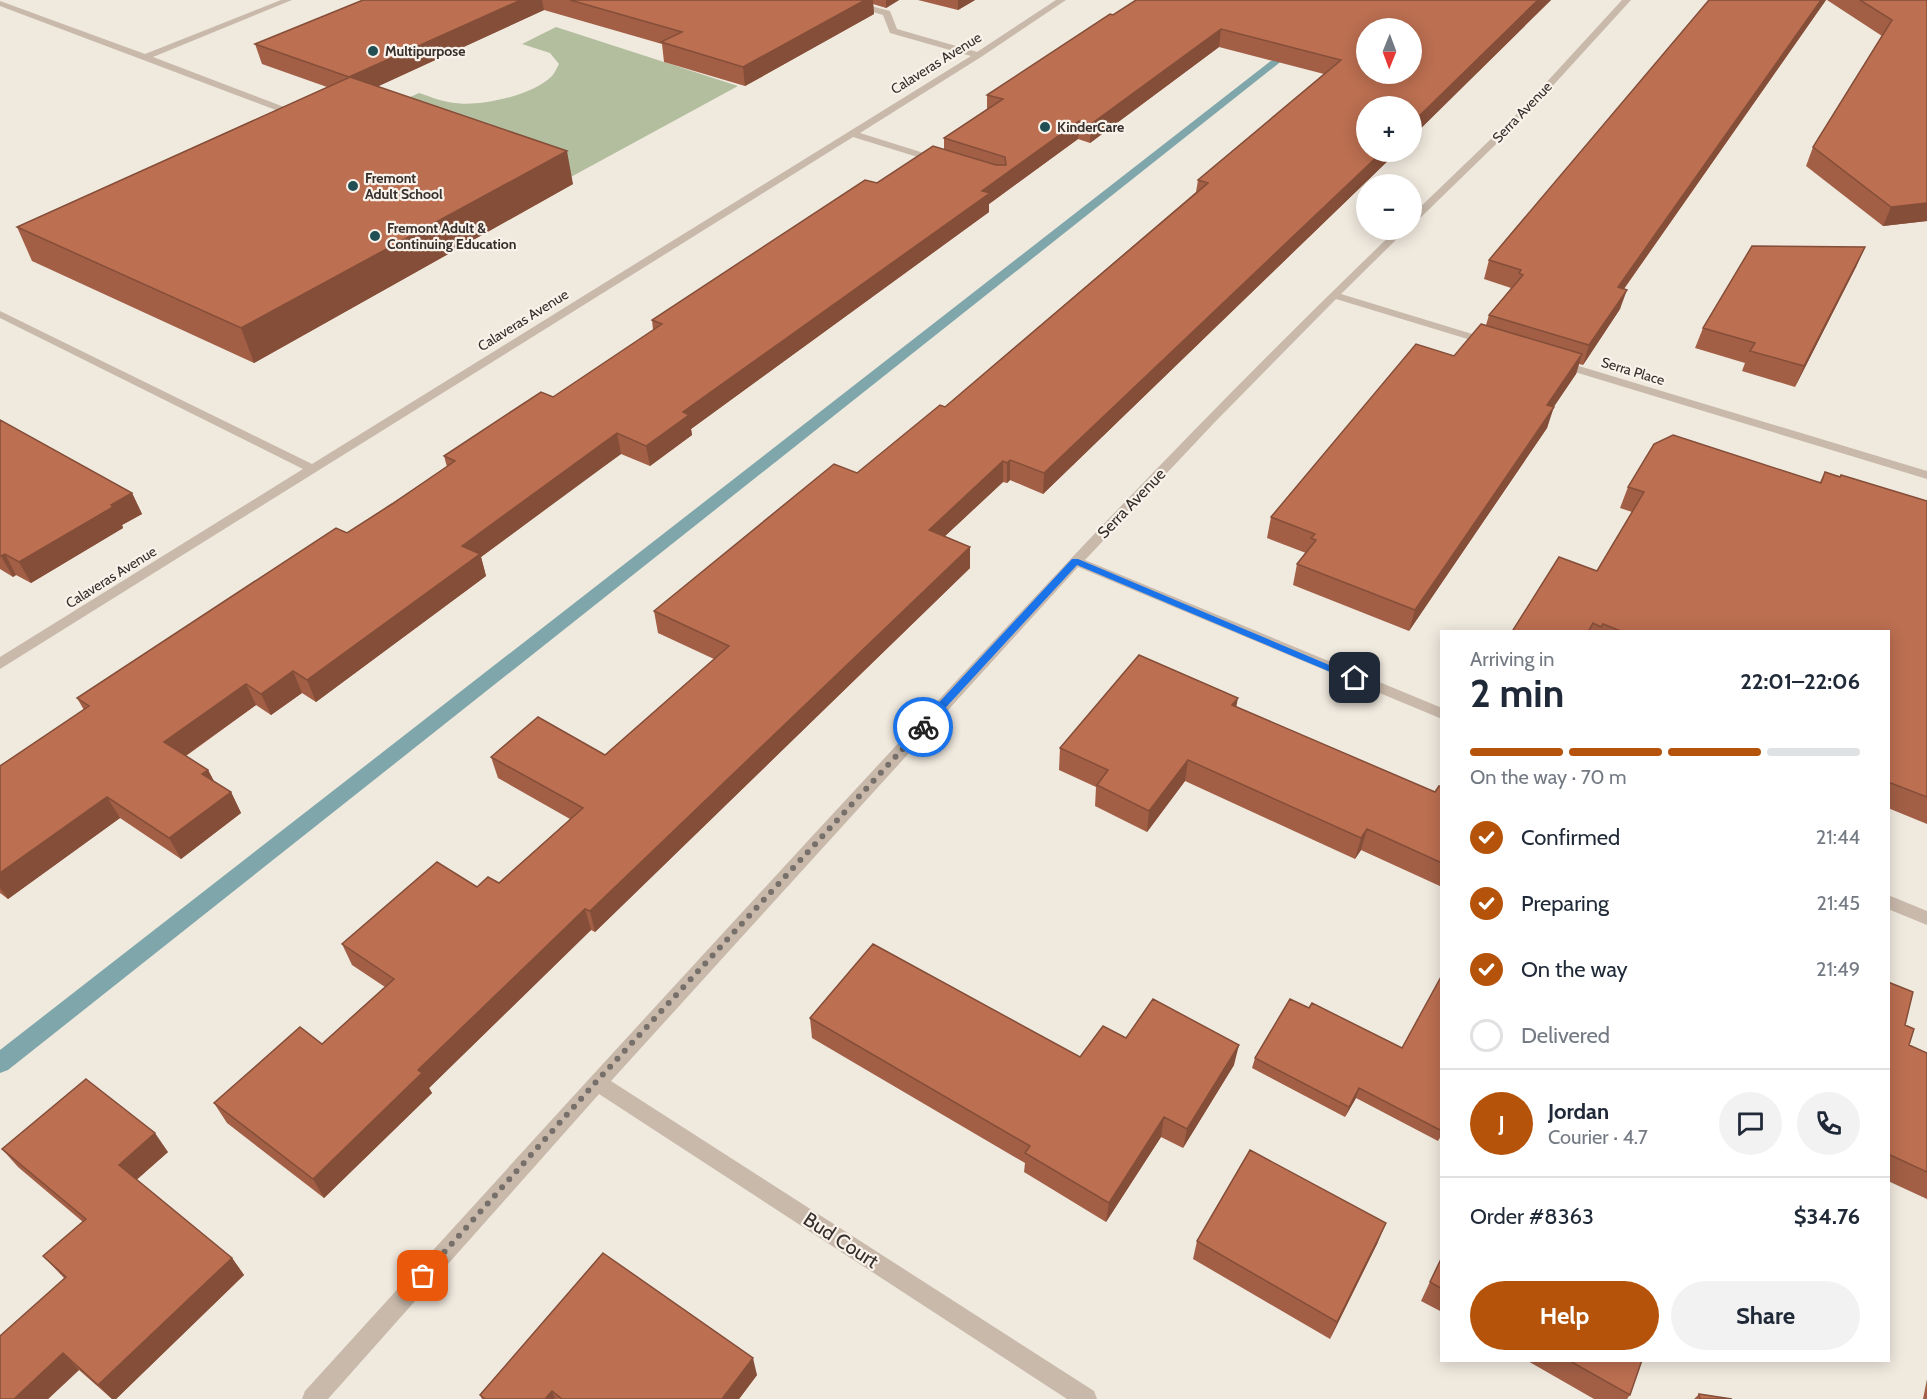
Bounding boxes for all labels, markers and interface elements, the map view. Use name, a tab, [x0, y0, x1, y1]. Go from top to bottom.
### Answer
north arrow	[1356, 18, 1422, 84]
map controls	[1356, 18, 1422, 240]
street label: Calaveras Avenue	[887, 28, 985, 98]
place label: Multipurpose	[385, 42, 466, 60]
marker: Multipurpose	[366, 44, 380, 58]
street label: Serra Avenue	[1488, 78, 1556, 146]
button: +	[1356, 96, 1422, 162]
place label: KinderCare	[1057, 118, 1124, 136]
marker: KinderCare	[1038, 120, 1052, 134]
place label: Fremont Adult School	[365, 169, 443, 203]
button: −	[1356, 174, 1422, 240]
marker: Fremont Adult School	[346, 179, 360, 193]
place label: Fremont Adult & Continuing Education	[387, 219, 517, 253]
marker: Fremont Adult & Continuing Education	[368, 229, 382, 243]
street label: Calaveras Avenue	[474, 285, 572, 355]
street label: Serra Place	[1599, 353, 1667, 389]
street label: Serra Avenue	[1093, 465, 1169, 542]
street label: Calaveras Avenue	[62, 542, 160, 612]
text: Arriving in	[1470, 647, 1554, 671]
pin	[1329, 652, 1380, 703]
icon: home	[1338, 661, 1371, 694]
text: 22:01–22:06	[1740, 668, 1860, 695]
text: 2 min	[1470, 669, 1564, 717]
courier	[893, 697, 953, 757]
icon: bike	[907, 711, 940, 744]
text: On the way · 70 m	[1470, 765, 1627, 789]
icon: check	[1470, 821, 1503, 854]
text: Confirmed	[1521, 824, 1620, 851]
text: 21:44	[1816, 825, 1860, 849]
icon: check	[1470, 887, 1503, 920]
text: Preparing	[1521, 890, 1609, 917]
text: 21:45	[1816, 891, 1860, 915]
icon: check	[1470, 953, 1503, 986]
text: On the way	[1521, 956, 1628, 983]
text: 21:49	[1816, 957, 1860, 981]
text: Delivered	[1521, 1022, 1610, 1049]
button: chat	[1719, 1092, 1782, 1155]
button: phone	[1797, 1092, 1860, 1155]
text: Jordan	[1548, 1098, 1609, 1125]
text: J	[1498, 1110, 1505, 1137]
text: Courier · 4.7	[1548, 1125, 1648, 1149]
text: Order #8363	[1470, 1203, 1594, 1230]
text: $34.76	[1794, 1203, 1860, 1230]
street label: Bud Court	[799, 1207, 883, 1273]
pin	[397, 1250, 448, 1301]
icon: bag	[406, 1259, 439, 1292]
button: Help	[1470, 1281, 1659, 1350]
button: Share	[1671, 1281, 1860, 1350]

